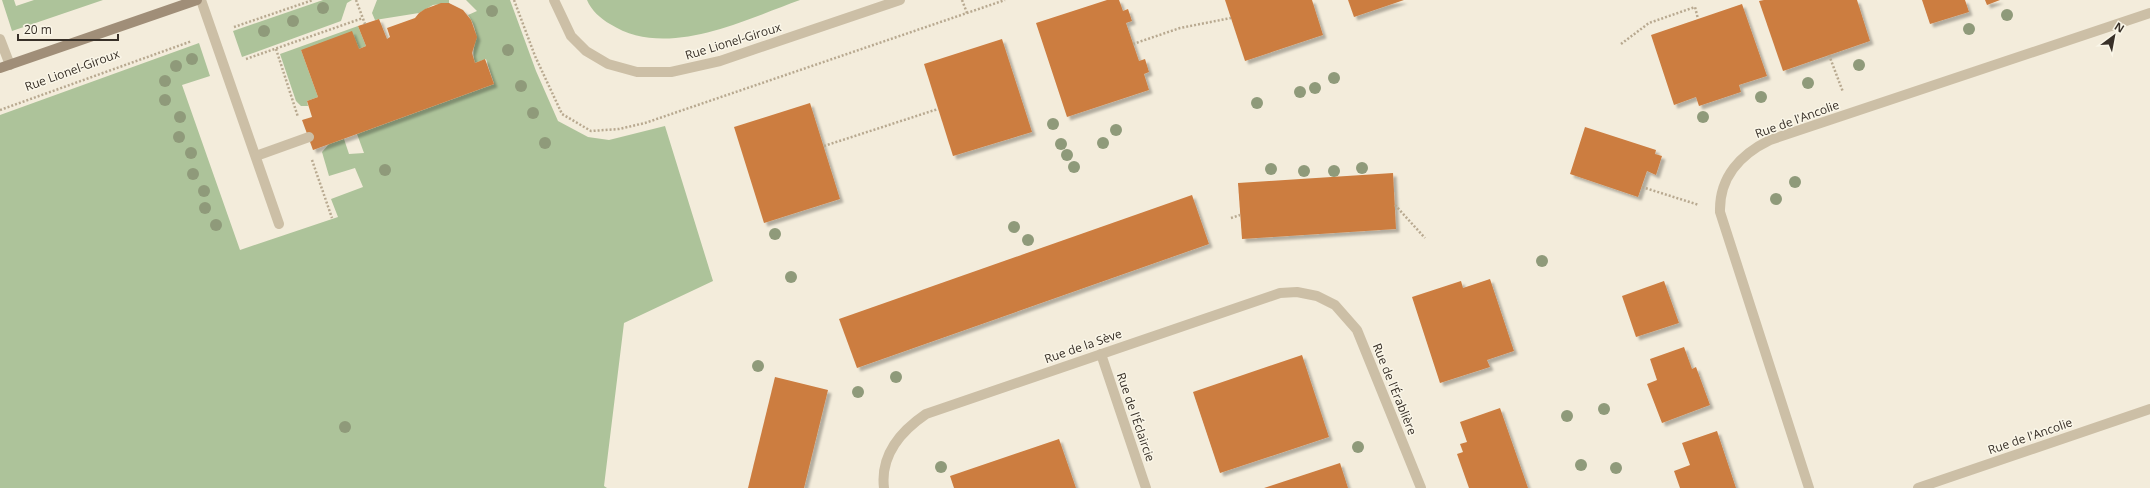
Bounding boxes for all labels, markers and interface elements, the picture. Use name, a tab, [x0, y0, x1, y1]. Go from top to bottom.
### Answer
scale bar	[18, 16, 118, 42]
north arrow	[2094, 16, 2134, 56]
street label: Rue Lionel-Giroux	[683, 18, 784, 64]
text: N	[2112, 18, 2127, 36]
text: 20 m	[24, 21, 52, 38]
street label: Rue Lionel-Giroux	[22, 45, 122, 95]
street label: Rue de l'Ancolie	[1753, 96, 1842, 142]
street label: Rue de la Sève	[1042, 325, 1124, 367]
street label: Rue de l'Érablière	[1369, 341, 1421, 438]
street label: Rue de l'Éclaircie	[1113, 370, 1159, 464]
street label: Rue de l'Ancolie	[1986, 414, 2075, 458]

